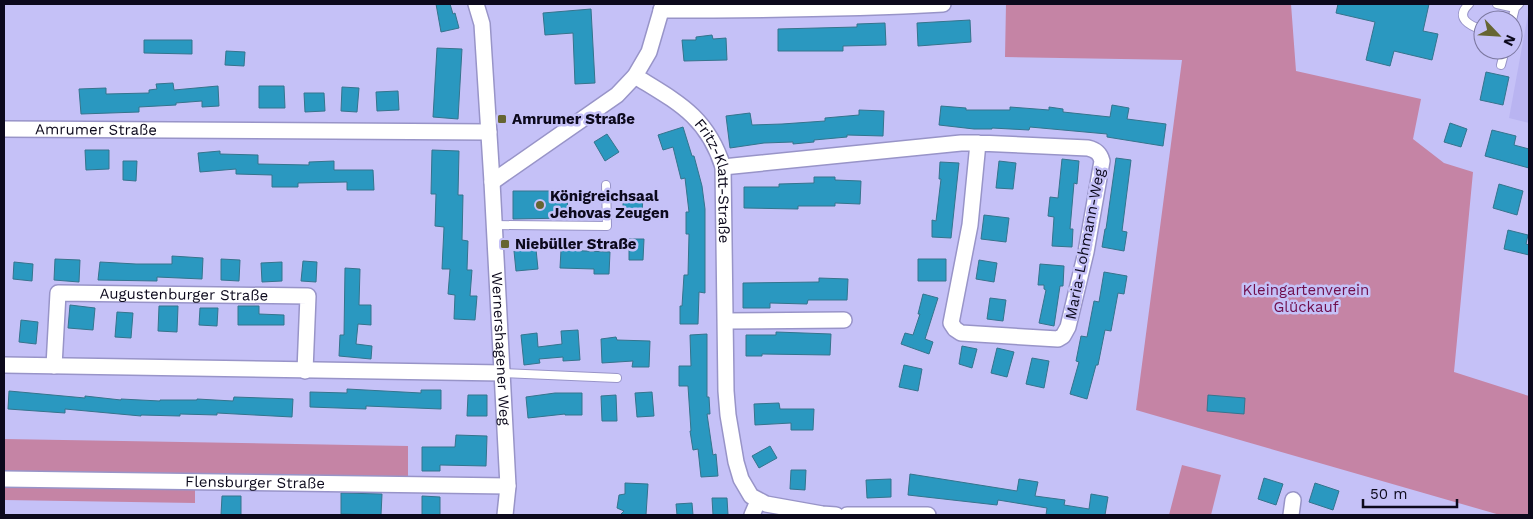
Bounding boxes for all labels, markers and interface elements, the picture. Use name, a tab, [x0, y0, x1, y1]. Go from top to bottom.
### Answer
north arrow	[1473, 10, 1523, 60]
text: N	[1500, 32, 1519, 49]
place label: Amrumer Straße	[512, 110, 635, 128]
marker: Amrumer Straße	[496, 113, 508, 125]
street label: Fritz-Klatt-Straße	[691, 115, 733, 244]
street label: Amrumer Straße	[35, 120, 157, 139]
street label: Maria-Lohmann-Weg	[1062, 167, 1108, 321]
place label: Königreichsaal Jehovas Zeugen	[550, 187, 669, 222]
marker: Königreichsaal Jehovas Zeugen	[534, 199, 546, 211]
place label: Niebüller Straße	[515, 235, 637, 253]
marker: Niebüller Straße	[499, 238, 511, 250]
street label: Wernershagener Weg	[488, 271, 514, 426]
park label: Kleingartenverein Glückauf	[1243, 281, 1369, 316]
street label: Augustenburger Straße	[99, 284, 268, 305]
street label: Flensburger Straße	[185, 473, 325, 492]
scale bar	[1363, 476, 1457, 508]
text: 50 m	[1370, 485, 1407, 503]

